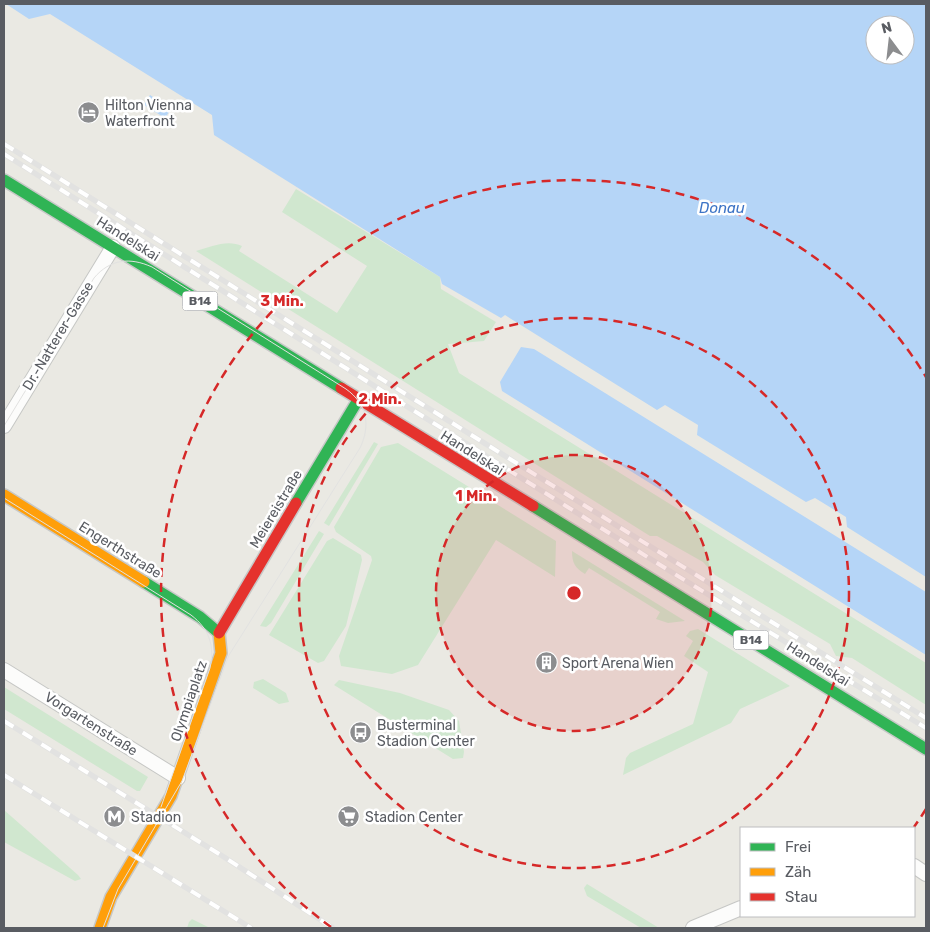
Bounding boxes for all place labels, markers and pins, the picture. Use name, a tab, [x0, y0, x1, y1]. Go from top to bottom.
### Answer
place label: Hilton Vienna Waterfront	[105, 97, 192, 130]
hotel icon: Hilton Vienna Waterfront	[77, 101, 101, 125]
centre of rings	[565, 584, 583, 602]
building icon: Sport Arena Wien	[534, 651, 558, 675]
place label: Sport Arena Wien	[562, 655, 674, 672]
place label: Busterminal Stadion Center	[377, 717, 475, 750]
bus stop icon: Busterminal Stadion Center	[349, 721, 373, 745]
metro station icon: Stadion	[103, 805, 127, 829]
supermarket icon: Stadion Center	[337, 805, 361, 829]
place label: Stadion	[131, 809, 181, 826]
place label: Stadion Center	[365, 809, 463, 826]

